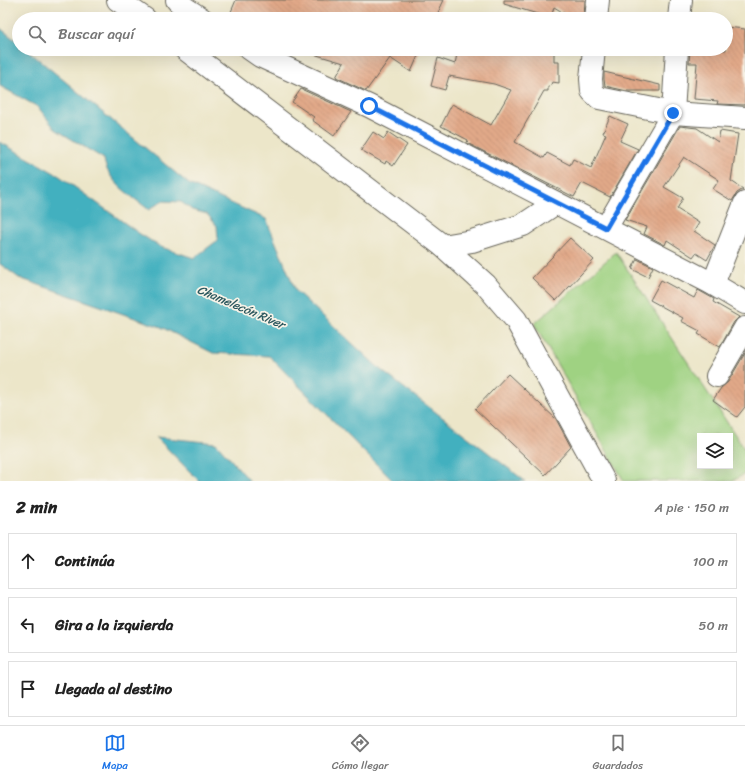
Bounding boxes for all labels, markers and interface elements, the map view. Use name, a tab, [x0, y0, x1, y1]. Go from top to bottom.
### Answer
search box	[12, 12, 733, 56]
text: Buscar aquí	[58, 21, 135, 47]
icon: search	[26, 23, 48, 45]
route start	[360, 97, 378, 115]
route end	[664, 104, 682, 122]
water label: Chamelecón River	[194, 279, 290, 336]
map controls	[697, 433, 733, 469]
button: layers	[697, 433, 733, 469]
text: 2 min	[16, 492, 57, 522]
text: A pie · 150 m	[655, 496, 729, 519]
text: Continúa	[55, 548, 114, 574]
icon: ahead	[17, 550, 39, 572]
text: 100 m	[693, 550, 728, 573]
text: Gira a la izquierda	[55, 612, 173, 638]
icon: left	[17, 614, 39, 636]
text: 50 m	[698, 614, 728, 637]
text: Llegada al destino	[55, 676, 172, 702]
icon: arrive	[17, 678, 39, 700]
tab: Mapa	[102, 732, 128, 775]
tab: Cómo llegar	[332, 732, 389, 775]
tab: Guardados	[592, 732, 643, 775]

